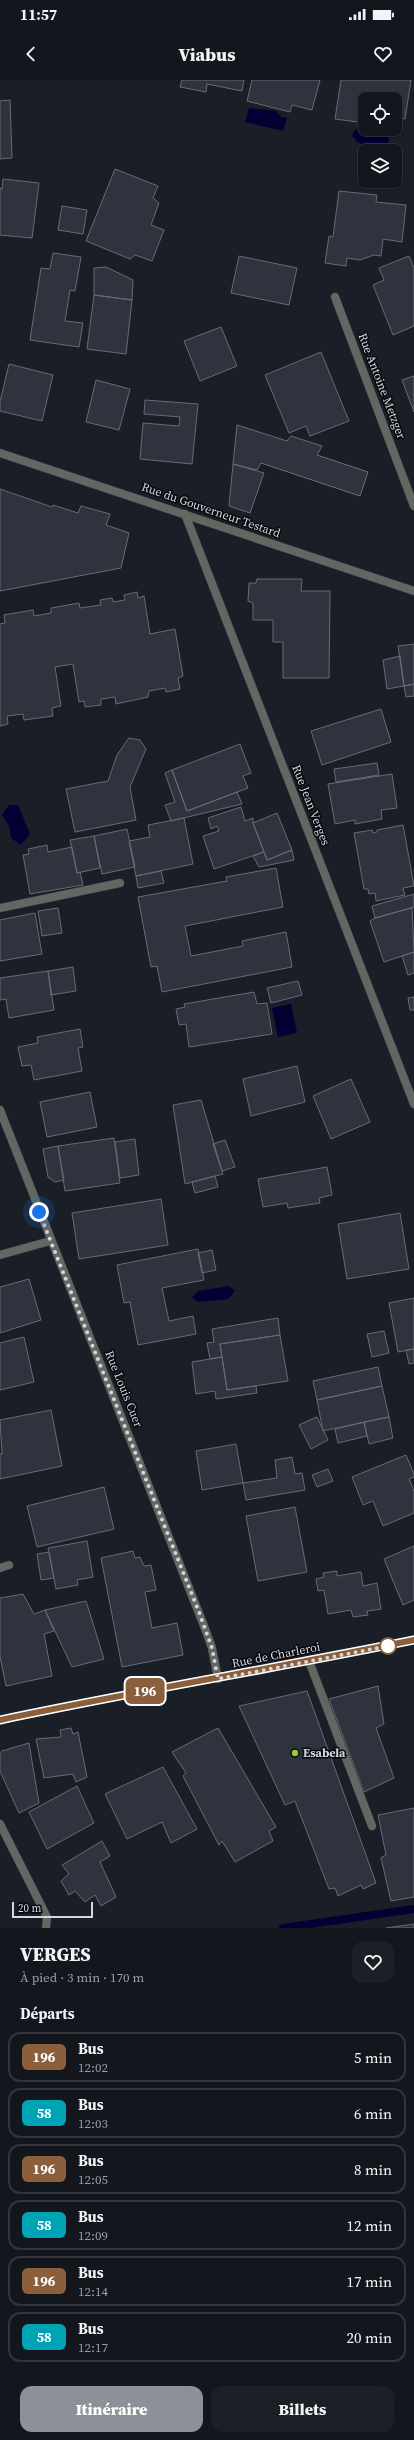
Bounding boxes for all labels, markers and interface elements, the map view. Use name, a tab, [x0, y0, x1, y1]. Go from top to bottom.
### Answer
text: 11:57	[20, 4, 57, 25]
text: Viabus	[179, 42, 235, 67]
icon: back	[20, 43, 42, 65]
icon: heart	[372, 43, 394, 65]
map controls	[358, 92, 402, 188]
button: locate	[358, 92, 402, 136]
button: layers	[358, 144, 402, 188]
street label: Rue Antoine Metzger	[354, 331, 410, 441]
street label: Rue du Gouverneur Testard	[139, 479, 283, 541]
street label: Rue Jean Verges	[288, 762, 334, 848]
your location	[29, 1202, 49, 1222]
street label: Rue Louis Cuer	[101, 1348, 147, 1430]
unlabelled marker	[379, 1637, 397, 1655]
street label: Rue de Charleroi	[230, 1639, 322, 1671]
line badge: 196	[122, 1678, 168, 1704]
text: 196	[134, 1681, 156, 1701]
place label: Esabela	[303, 1745, 346, 1761]
marker: Esabela	[290, 1748, 300, 1758]
scale bar	[12, 1900, 93, 1919]
text: 20 m	[18, 1901, 41, 1916]
text: VERGES	[20, 1941, 91, 1967]
button: heart	[352, 1941, 394, 1983]
text: À pied · 3 min · 170 m	[20, 1969, 144, 1986]
text: Départs	[20, 2003, 75, 2024]
text: Bus	[78, 2038, 104, 2059]
text: 196	[33, 2047, 55, 2067]
text: 5 min	[354, 2047, 392, 2068]
text: 12:02	[78, 2059, 108, 2076]
text: Bus	[78, 2094, 104, 2115]
text: 58	[36, 2103, 52, 2123]
text: 6 min	[354, 2103, 392, 2124]
text: 12:03	[78, 2115, 108, 2132]
text: Bus	[78, 2150, 104, 2171]
text: 196	[33, 2159, 55, 2179]
text: 8 min	[354, 2159, 392, 2180]
text: 12:05	[78, 2171, 108, 2188]
text: Bus	[78, 2206, 104, 2227]
text: 58	[36, 2215, 52, 2235]
text: 12 min	[346, 2215, 392, 2236]
text: 12:09	[78, 2227, 108, 2244]
text: Bus	[78, 2262, 104, 2283]
text: 196	[33, 2271, 55, 2291]
text: 17 min	[346, 2271, 392, 2292]
text: 12:14	[78, 2283, 108, 2300]
text: Bus	[78, 2318, 104, 2339]
text: 58	[36, 2327, 52, 2347]
text: 20 min	[346, 2327, 392, 2348]
text: 12:17	[78, 2339, 108, 2356]
button: Itinéraire	[20, 2386, 203, 2432]
button: Billets	[211, 2386, 394, 2432]

